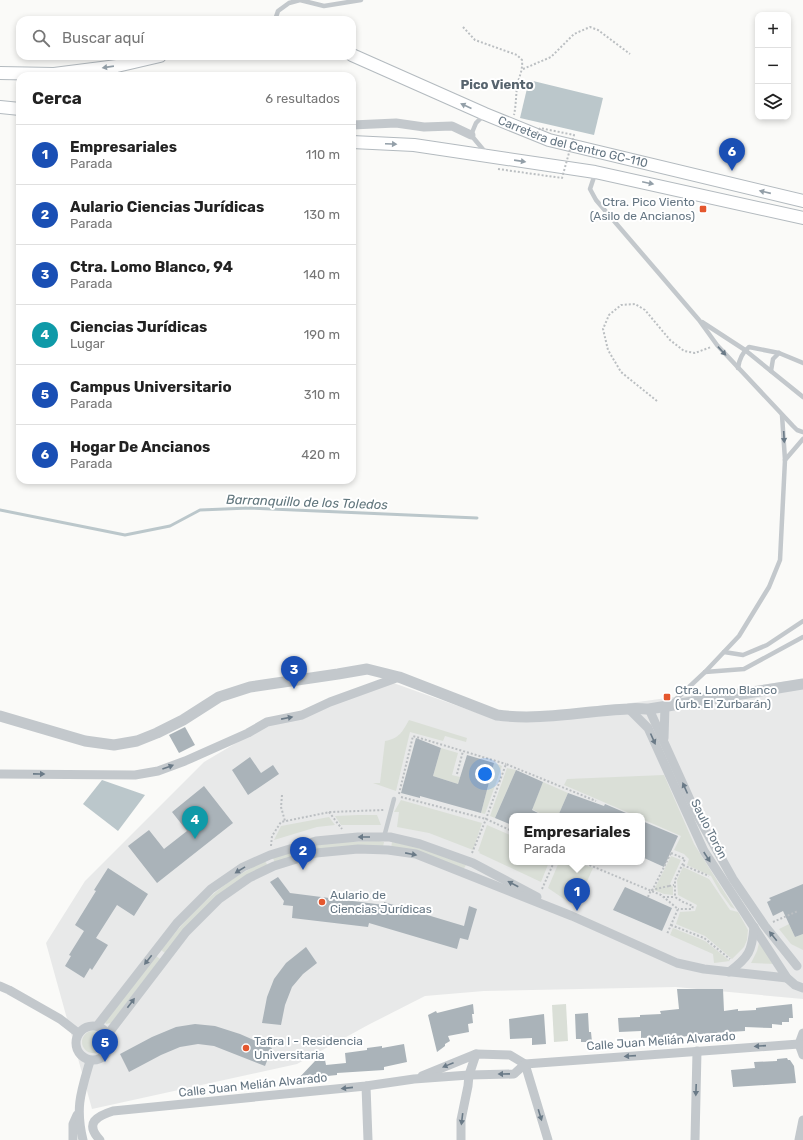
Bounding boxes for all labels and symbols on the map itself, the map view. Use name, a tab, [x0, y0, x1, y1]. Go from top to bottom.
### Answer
one-way arrow	[102, 64, 114, 70]
district label: Pico Viento	[460, 77, 534, 92]
one-way arrow	[460, 103, 472, 109]
street label: Carretera del Centro GC-110	[496, 113, 649, 170]
pin: 6	[719, 138, 745, 171]
one-way arrow	[385, 141, 397, 148]
one-way arrow	[514, 158, 526, 164]
one-way arrow	[642, 181, 654, 187]
one-way arrow	[759, 189, 771, 195]
place label: Ctra. Pico Viento (Asilo de Ancianos)	[590, 195, 695, 223]
marker: Ctra. Pico Viento (Asilo de Ancianos)	[698, 204, 708, 214]
one-way arrow	[717, 346, 727, 356]
one-way arrow	[780, 431, 787, 443]
water label: Barranquillo de los Toledos	[226, 492, 389, 512]
pin: 3	[281, 656, 307, 689]
place label: Ctra. Lomo Blanco (urb. El Zurbarán)	[675, 683, 777, 711]
marker: Ctra. Lomo Blanco (urb. El Zurbarán)	[662, 692, 672, 702]
one-way arrow	[281, 714, 294, 720]
one-way arrow	[650, 733, 656, 744]
one-way arrow	[162, 763, 174, 769]
your location	[475, 764, 495, 784]
one-way arrow	[33, 771, 46, 777]
one-way arrow	[682, 783, 688, 794]
street label: Saulo Torón	[688, 797, 730, 861]
pin: 4	[182, 806, 208, 839]
one-way arrow	[357, 834, 370, 840]
pin: 2	[290, 837, 316, 870]
one-way arrow	[405, 851, 417, 857]
one-way arrow	[704, 851, 711, 863]
one-way arrow	[234, 866, 246, 873]
pin: 1	[564, 878, 590, 911]
one-way arrow	[507, 881, 519, 887]
place label: Aulario de Ciencias Jurídicas	[330, 888, 432, 916]
marker: Aulario de Ciencias Jurídicas	[317, 897, 327, 907]
one-way arrow	[768, 930, 777, 941]
one-way arrow	[144, 955, 152, 965]
one-way arrow	[127, 997, 136, 1008]
pin: 5	[92, 1029, 118, 1062]
street label: Calle Juan Melián Alvarado	[586, 1029, 736, 1053]
place label: Tafira I - Residencia Universitaria	[254, 1034, 363, 1062]
marker: Tafira I - Residencia Universitaria	[241, 1043, 251, 1053]
one-way arrow	[754, 1043, 766, 1049]
one-way arrow	[624, 1052, 636, 1059]
one-way arrow	[442, 1063, 454, 1069]
street label: Calle Juan Melián Alvarado	[178, 1070, 328, 1100]
one-way arrow	[497, 1071, 510, 1077]
one-way arrow	[341, 1084, 353, 1091]
one-way arrow	[693, 1084, 699, 1097]
one-way arrow	[537, 1109, 543, 1121]
one-way arrow	[458, 1113, 465, 1125]

